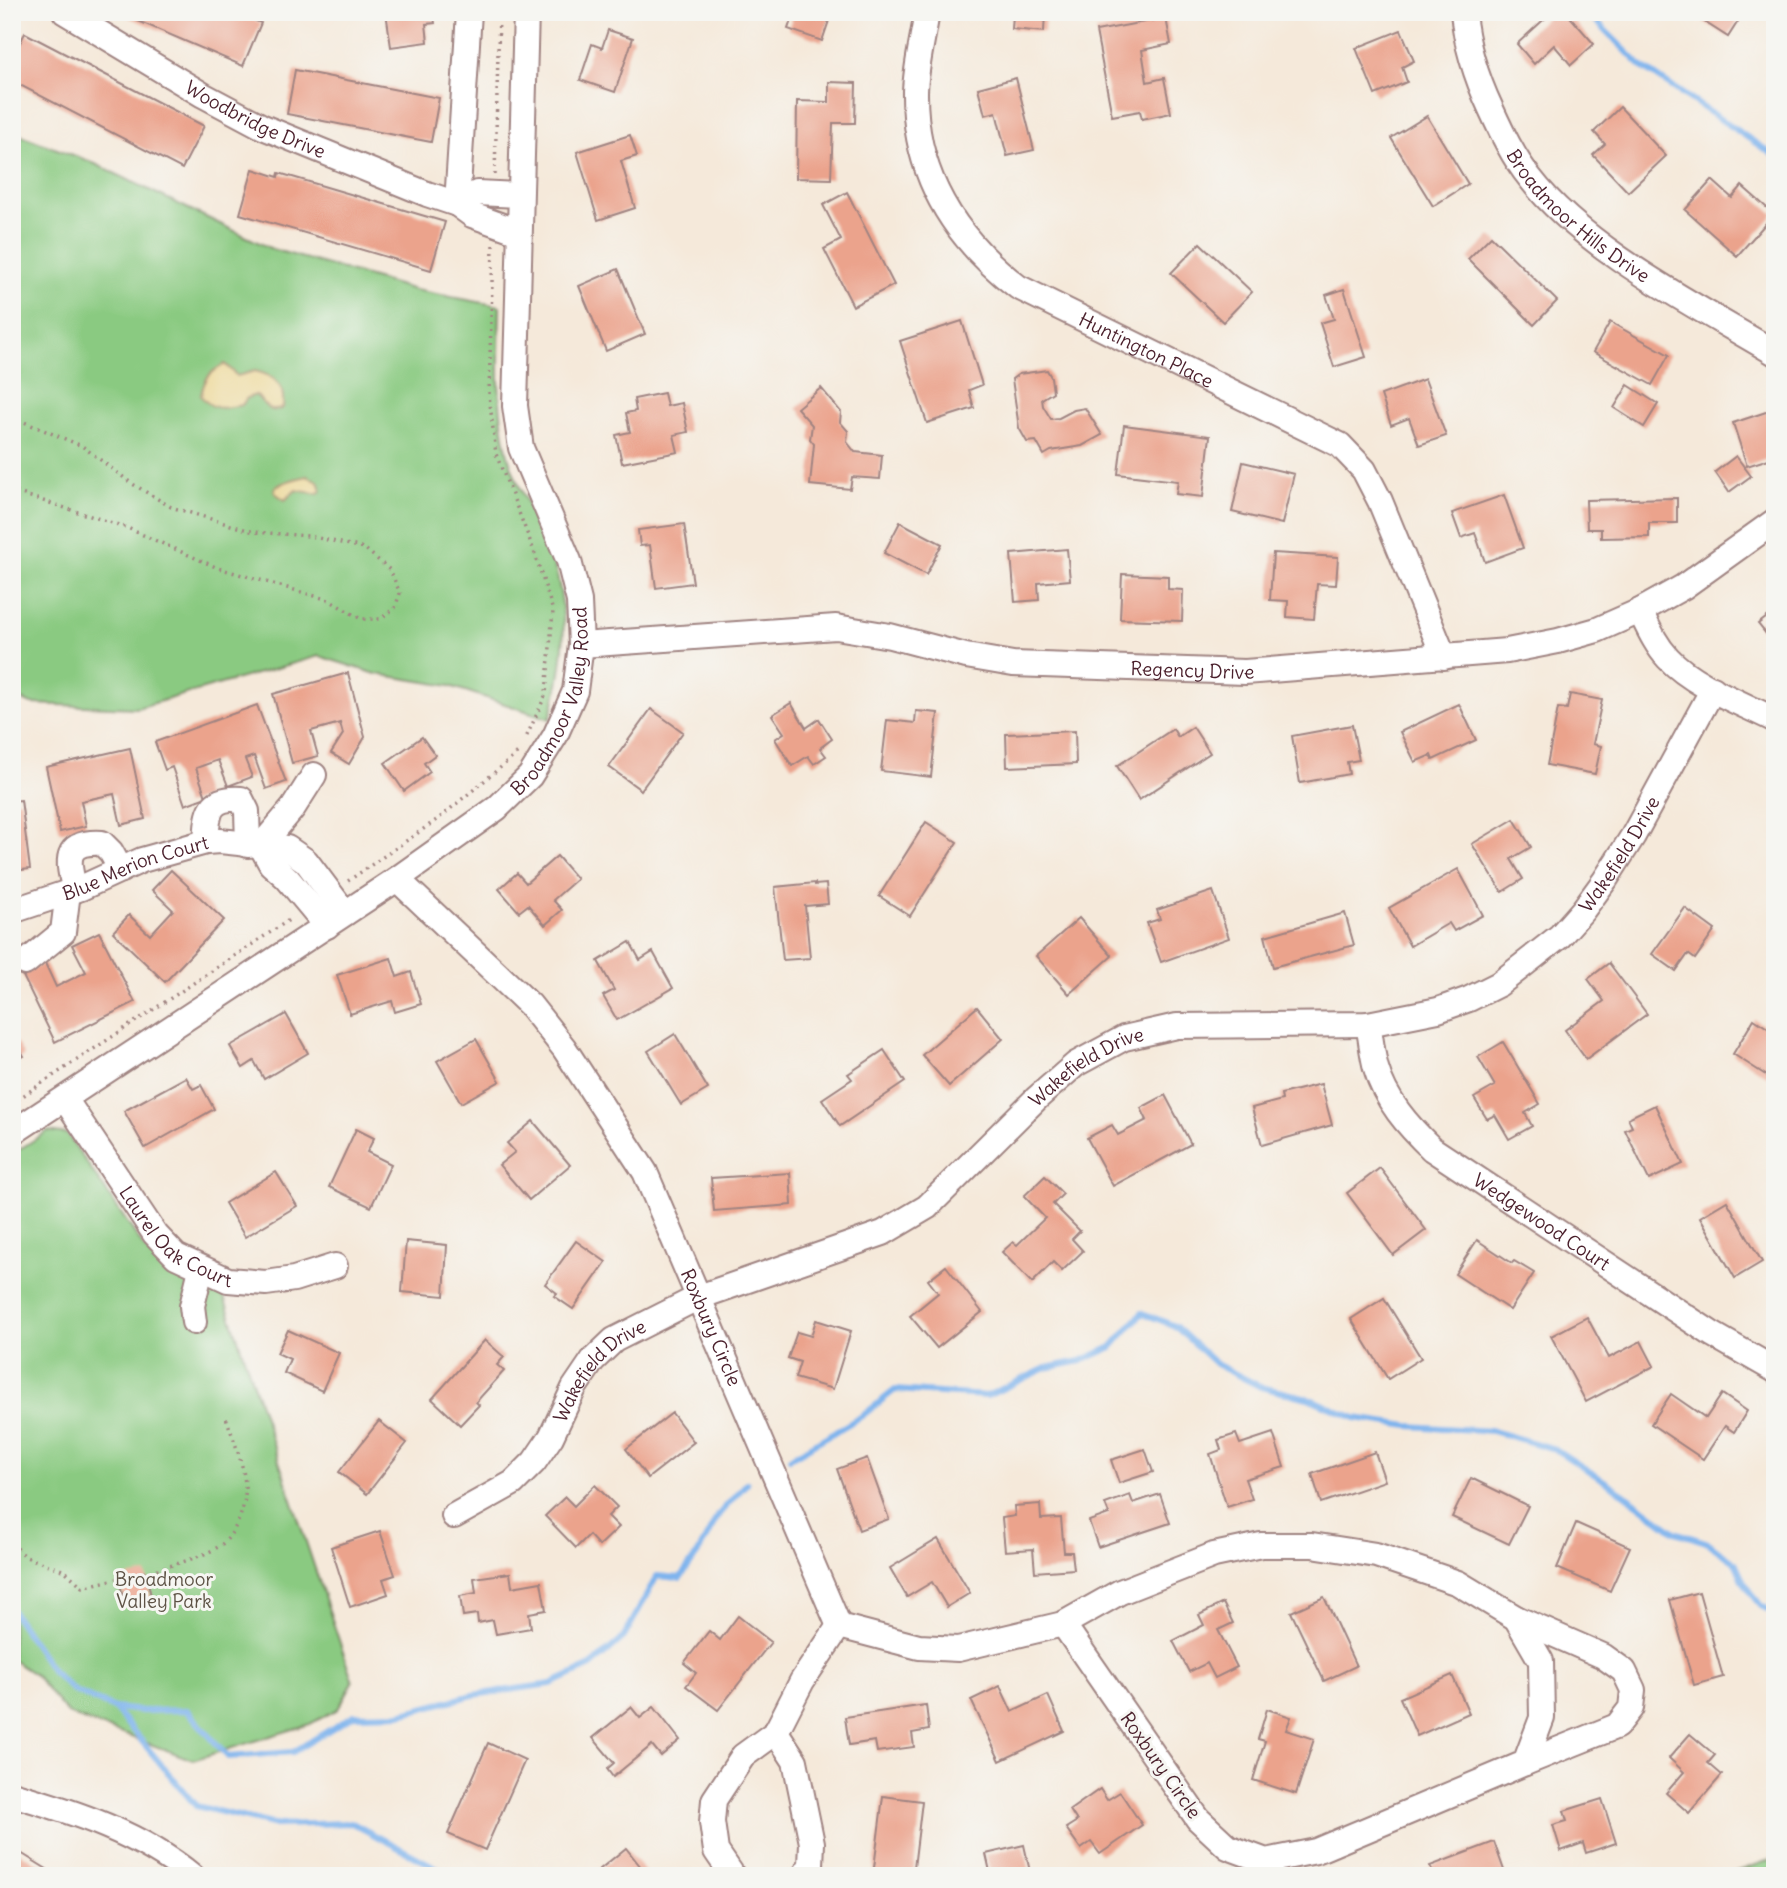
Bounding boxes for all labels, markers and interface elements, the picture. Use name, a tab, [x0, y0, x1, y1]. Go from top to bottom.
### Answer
street label: Woodbridge Drive	[181, 75, 329, 163]
street label: Broadmoor Hills Drive	[1501, 145, 1654, 288]
street label: Huntington Place	[1075, 307, 1217, 393]
street label: Broadmoor Valley Road	[505, 606, 594, 800]
street label: Regency Drive	[1130, 656, 1255, 684]
street label: Wakefield Drive	[1573, 792, 1664, 917]
street label: Blue Merion Court	[59, 830, 211, 905]
street label: Wakefield Drive	[1024, 1022, 1146, 1112]
street label: Wedgewood Court	[1469, 1168, 1615, 1275]
street label: Laurel Oak Court	[114, 1181, 232, 1292]
street label: Roxbury Circle	[676, 1265, 747, 1389]
street label: Wakefield Drive	[548, 1314, 650, 1426]
park label: Broadmoor Valley Park	[115, 1567, 213, 1613]
street label: Roxbury Circle	[1115, 1707, 1207, 1823]

